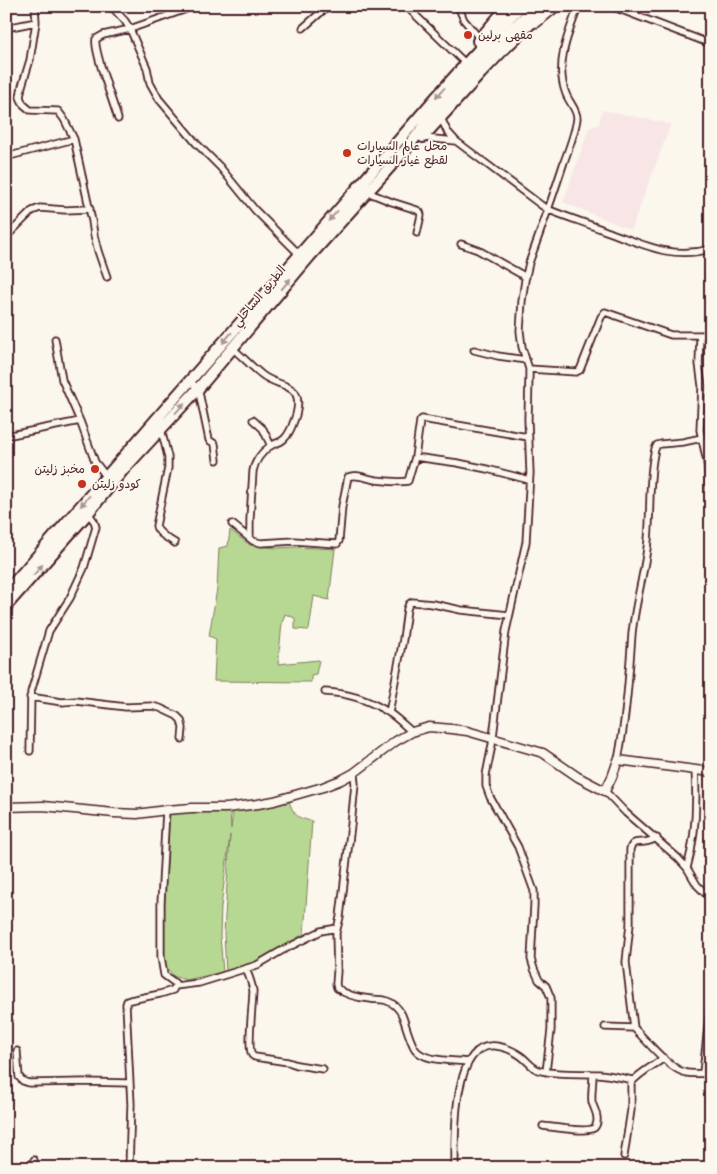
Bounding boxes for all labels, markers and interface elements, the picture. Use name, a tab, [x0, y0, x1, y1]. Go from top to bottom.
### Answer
place label: مقهى برلين	[478, 25, 533, 43]
marker: مقهى برلين	[462, 29, 474, 41]
one-way arrow	[434, 87, 446, 99]
place label: محل عالم السيارات لقطع غيار السيارات	[357, 136, 448, 169]
marker: محل عالم السيارات لقطع غيار السيارات	[341, 147, 353, 159]
one-way arrow	[327, 209, 339, 221]
street label: الطريق الساحلي	[227, 261, 292, 332]
one-way arrow	[280, 278, 291, 291]
one-way arrow	[221, 332, 232, 345]
one-way arrow	[174, 402, 186, 414]
place label: مخبز زليتن	[35, 459, 85, 477]
marker: مخبز زليتن	[89, 463, 101, 475]
place label: كودو زليتن	[92, 474, 141, 492]
marker: كودو زليتن	[76, 478, 88, 490]
one-way arrow	[80, 494, 91, 507]
one-way arrow	[33, 563, 44, 576]

